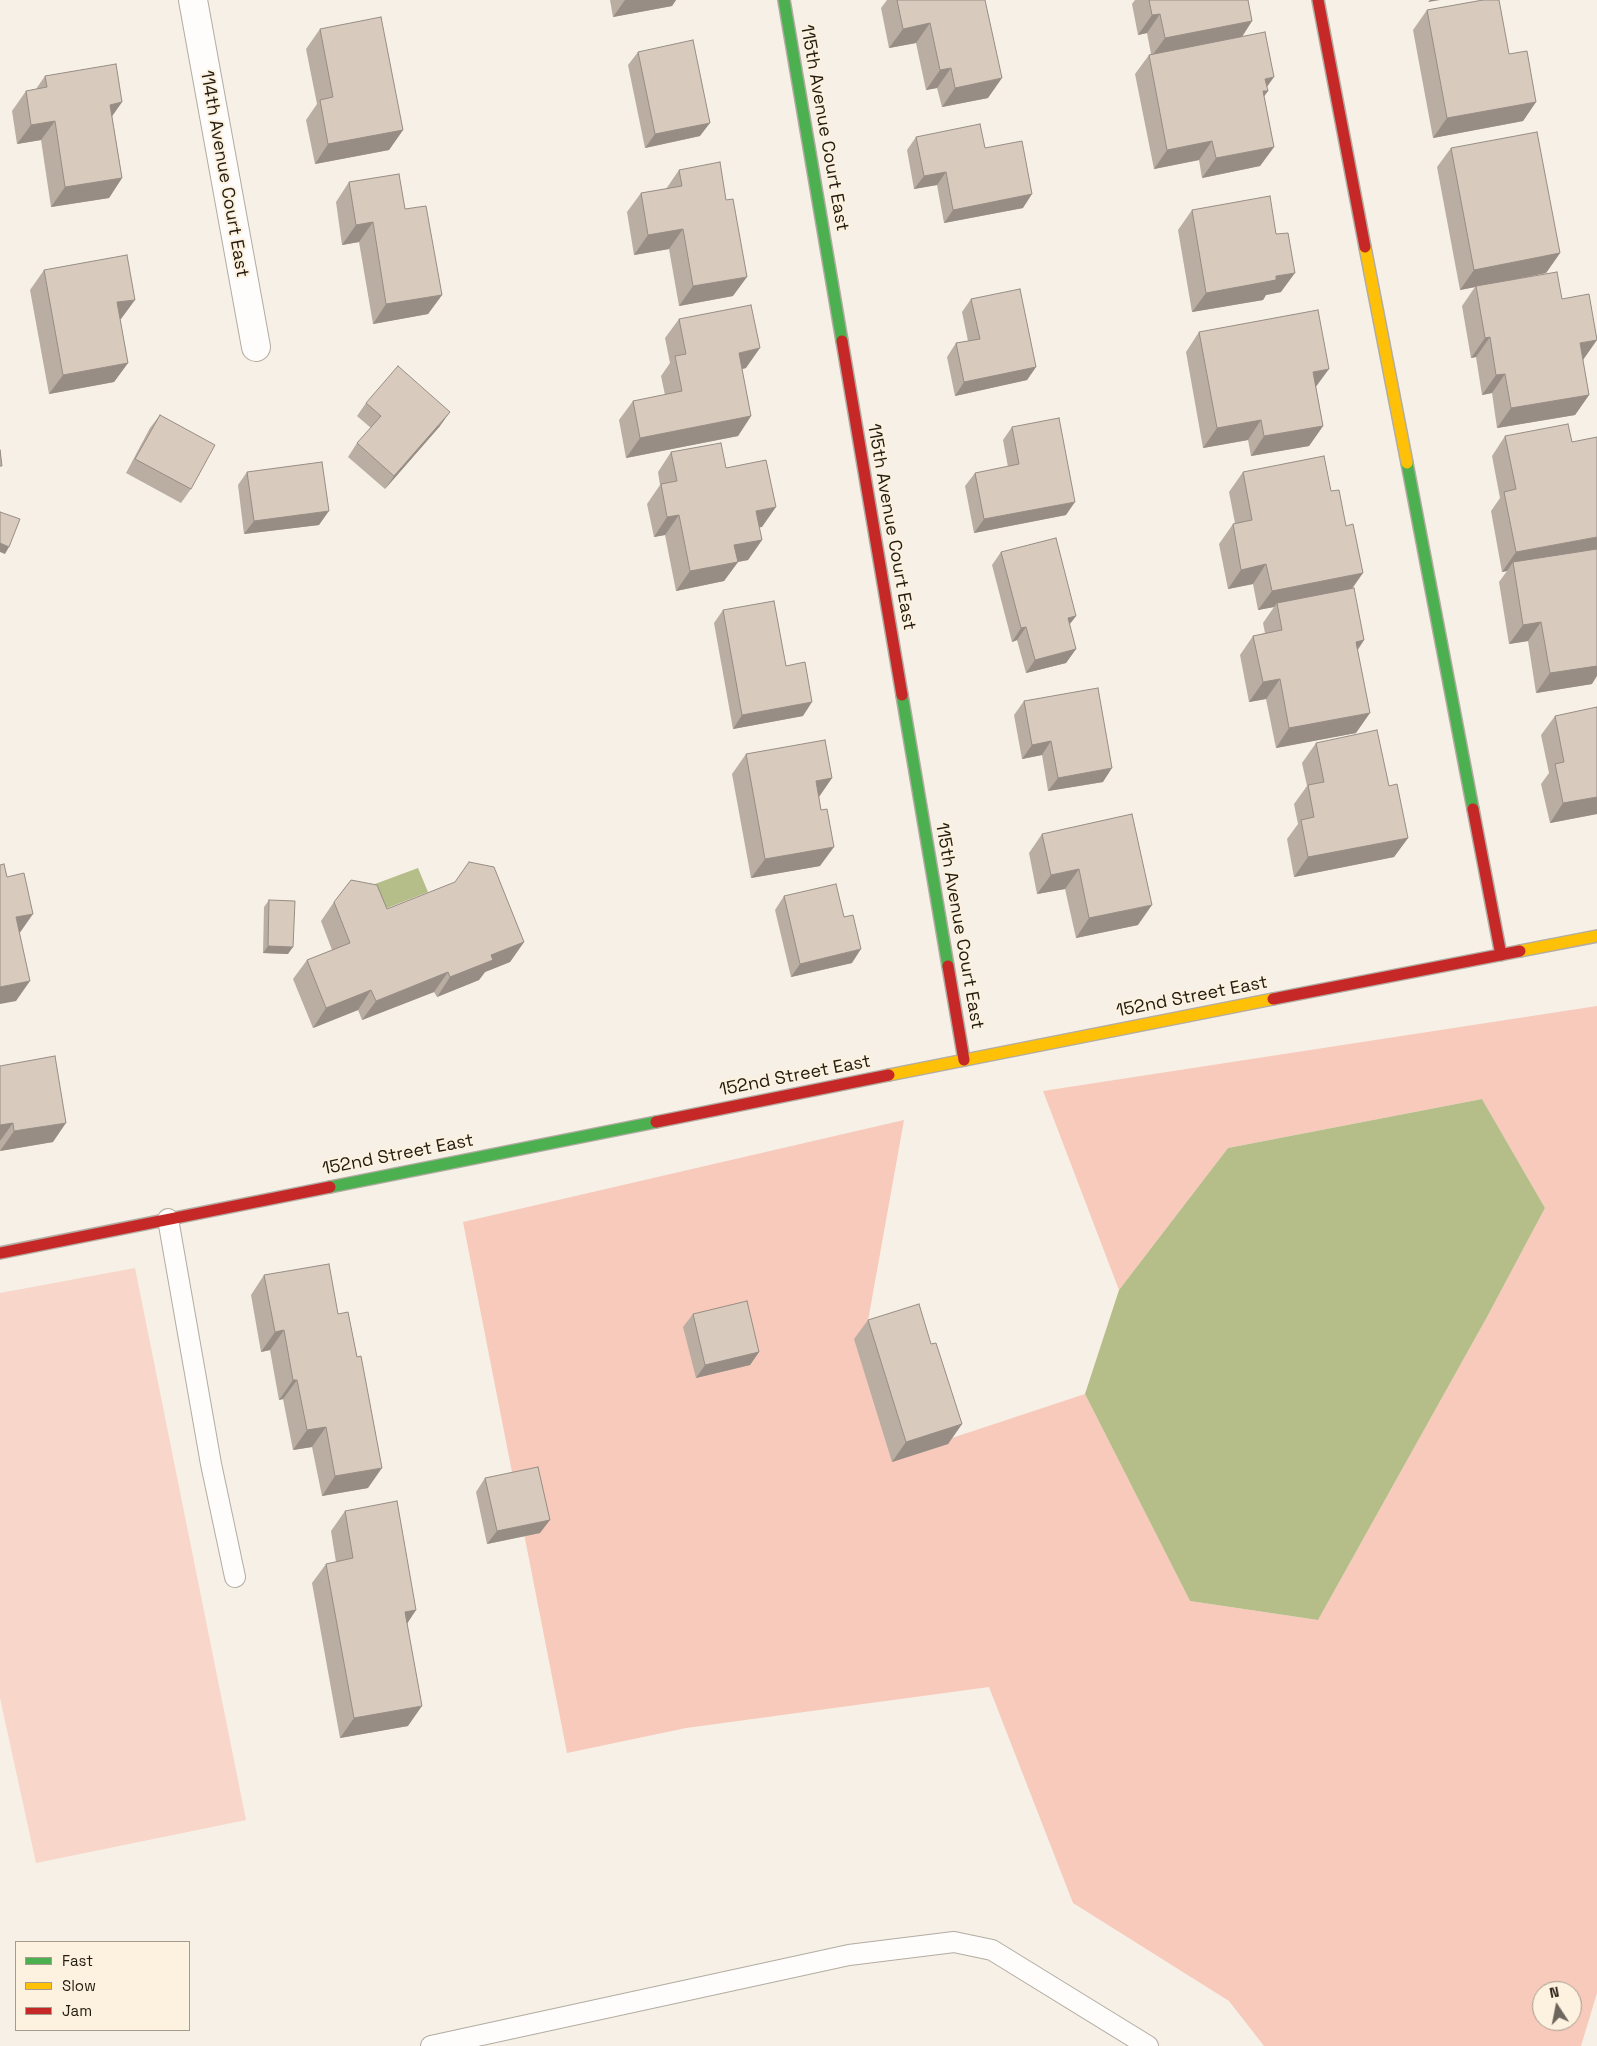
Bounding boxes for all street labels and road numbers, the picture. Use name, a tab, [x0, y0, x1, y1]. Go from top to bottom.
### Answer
street label: 115th Avenue Court East	[795, 23, 853, 233]
street label: 114th Avenue Court East	[195, 69, 253, 279]
street label: 115th Avenue Court East	[862, 422, 920, 632]
street label: 115th Avenue Court East	[930, 821, 988, 1031]
street label: 152nd Street East	[1114, 972, 1270, 1022]
street label: 152nd Street East	[717, 1051, 873, 1101]
street label: 152nd Street East	[320, 1130, 476, 1180]

